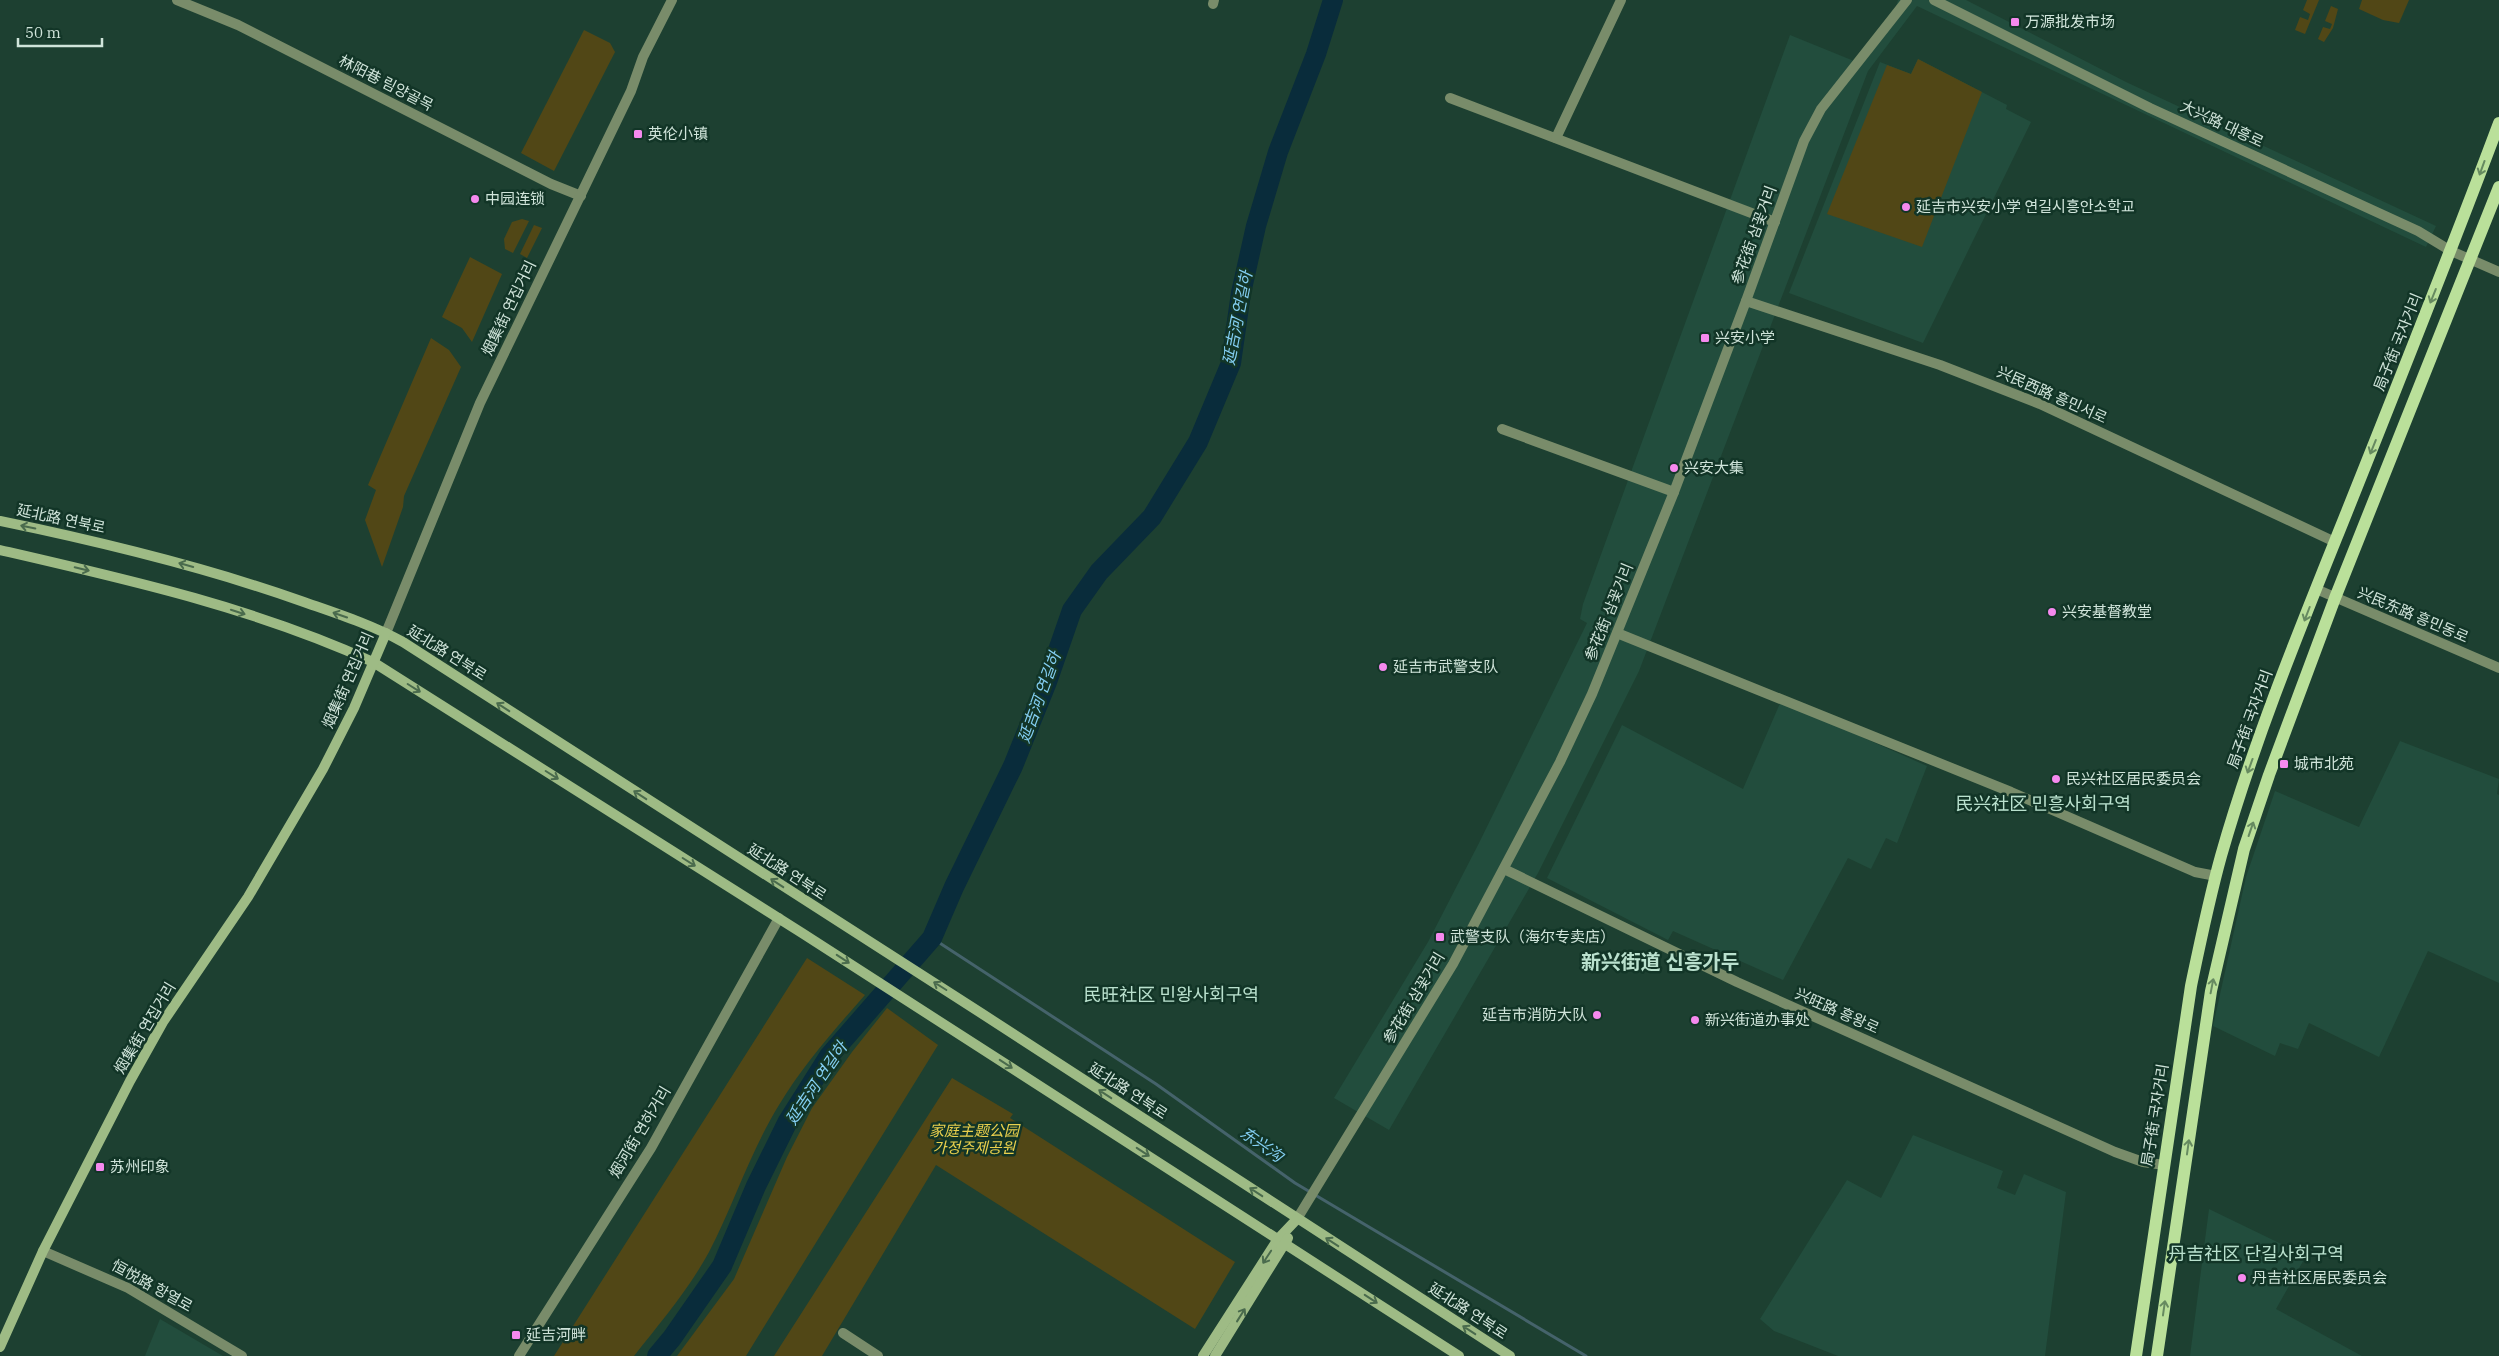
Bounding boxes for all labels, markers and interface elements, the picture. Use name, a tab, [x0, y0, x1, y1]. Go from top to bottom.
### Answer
place label: 万源批发市场	[2025, 12, 2115, 31]
scale bar	[18, 15, 101, 47]
marker: 万源批发市场	[2009, 16, 2021, 28]
text: 50 m	[25, 23, 61, 42]
street label: 林阳巷 림양골목	[336, 51, 437, 115]
street label: 大兴路 대흥로	[2177, 96, 2267, 151]
place label: 英伦小镇	[648, 124, 708, 143]
marker: 英伦小镇	[632, 128, 644, 140]
one-way arrow	[2477, 160, 2486, 176]
street label: 参花街 삼꽃거리	[1727, 183, 1780, 287]
place label: 中园连锁	[485, 189, 545, 208]
marker: 中园连锁	[469, 193, 481, 205]
place label: 延吉市兴安小学 연길시흥안소학교	[1916, 197, 2135, 216]
marker: 延吉市兴安小学 연길시흥안소학교	[1900, 201, 1912, 213]
street label: 烟集街 연집거리	[477, 257, 540, 359]
water label: 延吉河 연길하	[1218, 267, 1256, 367]
one-way arrow	[2428, 288, 2438, 303]
street label: 局子街 국자거리	[2369, 290, 2426, 393]
place label: 兴安小学	[1715, 328, 1775, 347]
marker: 兴安小学	[1699, 332, 1711, 344]
street label: 兴民西路 흥민서로	[1994, 362, 2110, 427]
one-way arrow	[2368, 439, 2377, 454]
place label: 兴安大集	[1684, 458, 1744, 477]
marker: 兴安大集	[1668, 462, 1680, 474]
street label: 延北路 연북로	[15, 500, 107, 537]
one-way arrow	[20, 522, 36, 531]
one-way arrow	[178, 559, 194, 569]
street label: 参花街 삼꽃거리	[1580, 560, 1637, 663]
one-way arrow	[73, 565, 89, 574]
street label: 兴民东路 흥민동로	[2355, 583, 2472, 646]
place label: 兴安基督教堂	[2062, 602, 2152, 621]
marker: 兴安基督教堂	[2046, 606, 2058, 618]
one-way arrow	[2302, 606, 2311, 621]
one-way arrow	[230, 608, 246, 617]
one-way arrow	[333, 610, 349, 619]
street label: 延北路 연북로	[404, 621, 490, 684]
street label: 烟集街 연집거리	[318, 629, 377, 731]
water label: 延吉河 연길하	[1013, 647, 1066, 745]
place label: 延吉市武警支队	[1393, 657, 1498, 676]
marker: 延吉市武警支队	[1377, 661, 1389, 673]
street label: 局子街 국자거리	[2223, 667, 2276, 771]
one-way arrow	[407, 683, 421, 693]
one-way arrow	[497, 701, 511, 711]
place label: 城市北苑	[2294, 754, 2354, 773]
one-way arrow	[2245, 758, 2254, 774]
marker: 城市北苑	[2278, 758, 2290, 770]
place label: 民兴社区居民委员会	[2066, 769, 2201, 788]
one-way arrow	[544, 770, 558, 780]
marker: 民兴社区居民委员会	[2050, 773, 2062, 785]
one-way arrow	[633, 789, 647, 800]
district label: 民兴社区 민흥사회구역	[1955, 792, 2131, 815]
one-way arrow	[2247, 822, 2256, 837]
street label: 延北路 연북로	[744, 839, 830, 904]
one-way arrow	[682, 856, 696, 867]
one-way arrow	[770, 877, 784, 887]
place label: 武警支队（海尔专卖店）	[1450, 927, 1615, 946]
marker: 武警支队（海尔专卖店）	[1434, 931, 1446, 943]
street label: 参花街 삼꽃거리	[1379, 948, 1448, 1047]
district label: 新兴街道 신흥가두	[1581, 948, 1739, 975]
one-way arrow	[836, 955, 850, 965]
street label: 烟集街 연집거리	[110, 978, 179, 1077]
one-way arrow	[2207, 979, 2217, 995]
one-way arrow	[933, 981, 947, 991]
district label: 民旺社区 민왕사회구역	[1083, 983, 1259, 1006]
street label: 兴旺路 흥왕로	[1792, 984, 1882, 1038]
place label: 延吉市消防大队	[1482, 1005, 1587, 1024]
marker: 延吉市消防大队	[1591, 1009, 1603, 1021]
place label: 新兴街道办事处	[1705, 1010, 1810, 1029]
marker: 新兴街道办事处	[1689, 1014, 1701, 1026]
water label: 延吉河 연길하	[781, 1036, 852, 1128]
street label: 延北路 연북로	[1085, 1058, 1171, 1123]
one-way arrow	[999, 1059, 1013, 1069]
street label: 局子街 국자거리	[2137, 1062, 2172, 1168]
street label: 烟河街 연하거리	[605, 1082, 674, 1181]
one-way arrow	[1098, 1089, 1112, 1099]
park label: 家庭主题公园 가정주제공원	[929, 1121, 1021, 1157]
water label: 东兴沟	[1237, 1122, 1289, 1167]
one-way arrow	[2183, 1139, 2193, 1155]
one-way arrow	[1135, 1147, 1149, 1157]
place label: 苏州印象	[110, 1157, 170, 1176]
marker: 苏州印象	[94, 1161, 106, 1173]
one-way arrow	[1249, 1187, 1263, 1197]
one-way arrow	[1325, 1236, 1339, 1247]
district label: 丹吉社区 단길사회구역	[2168, 1242, 2344, 1265]
one-way arrow	[1261, 1250, 1272, 1264]
street label: 恒悦路 항열로	[108, 1255, 196, 1316]
place label: 丹吉社区居民委员会	[2252, 1268, 2387, 1287]
marker: 丹吉社区居民委员会	[2236, 1272, 2248, 1284]
street label: 延北路 연북로	[1425, 1278, 1511, 1343]
one-way arrow	[1364, 1294, 1378, 1304]
one-way arrow	[2159, 1300, 2169, 1316]
one-way arrow	[1236, 1308, 1246, 1322]
one-way arrow	[1462, 1324, 1476, 1334]
place label: 延吉河畔	[526, 1325, 586, 1344]
marker: 延吉河畔	[510, 1329, 522, 1341]

